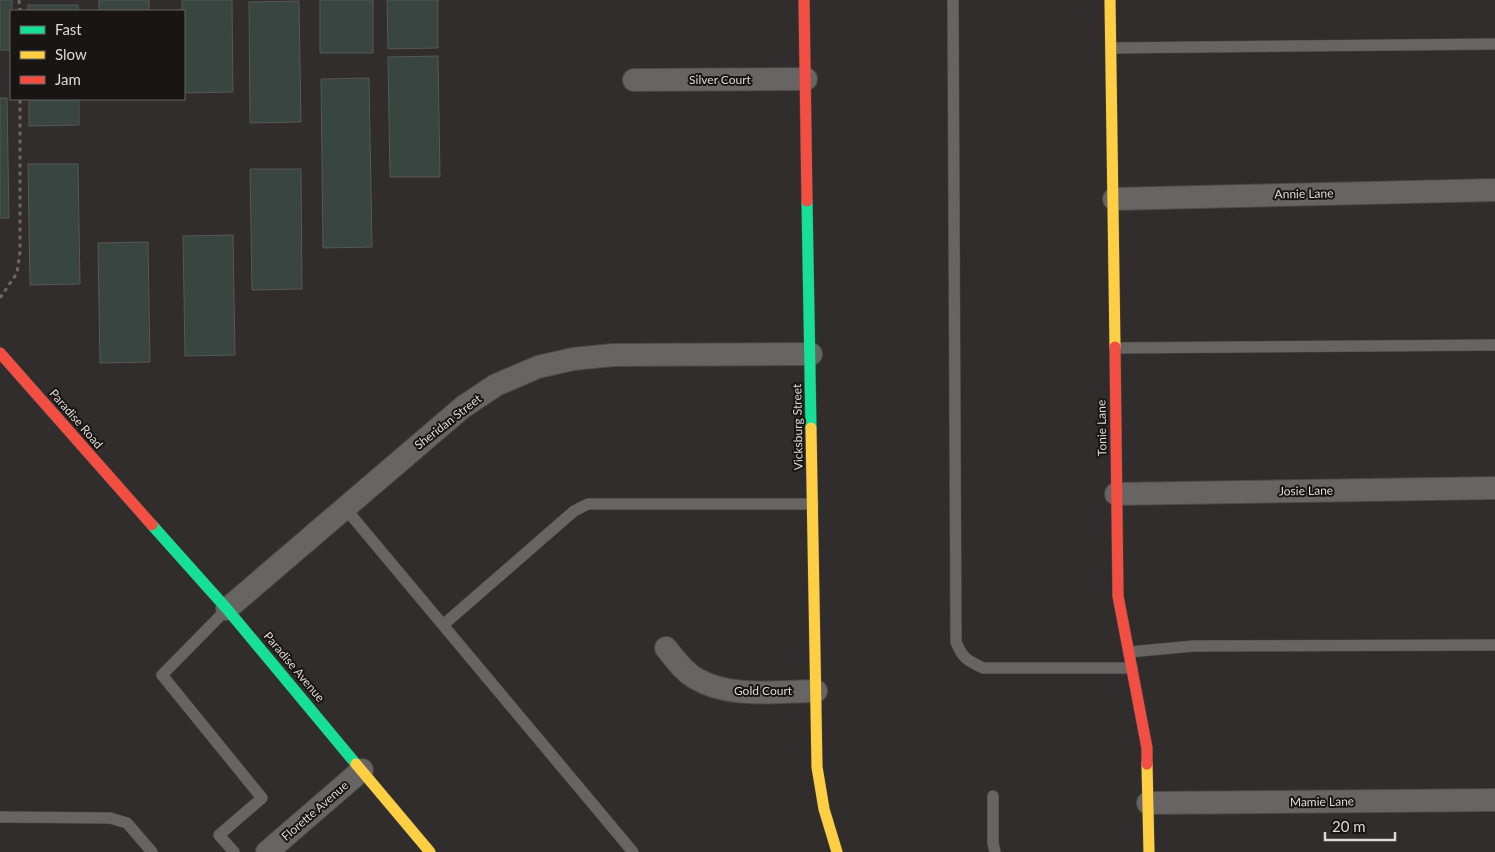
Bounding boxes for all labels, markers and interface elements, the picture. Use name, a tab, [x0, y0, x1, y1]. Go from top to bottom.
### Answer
legend	[10, 10, 185, 100]
text: Fast	[55, 20, 82, 38]
text: Slow	[55, 45, 87, 63]
text: Jam	[55, 70, 81, 88]
street label: Silver Court	[689, 72, 752, 87]
street label: Annie Lane	[1274, 185, 1334, 202]
street label: Vicksburg Street	[789, 383, 806, 470]
street label: Paradise Road	[46, 386, 106, 452]
street label: Sheridan Street	[411, 390, 485, 452]
street label: Tonie Lane	[1094, 400, 1109, 456]
street label: Josie Lane	[1279, 483, 1333, 498]
street label: Paradise Avenue	[261, 629, 328, 705]
street label: Gold Court	[734, 683, 793, 698]
street label: Florette Avenue	[278, 778, 351, 844]
street label: Mamie Lane	[1290, 793, 1354, 810]
scale bar	[1325, 810, 1395, 842]
text: 20 m	[1332, 817, 1366, 835]

